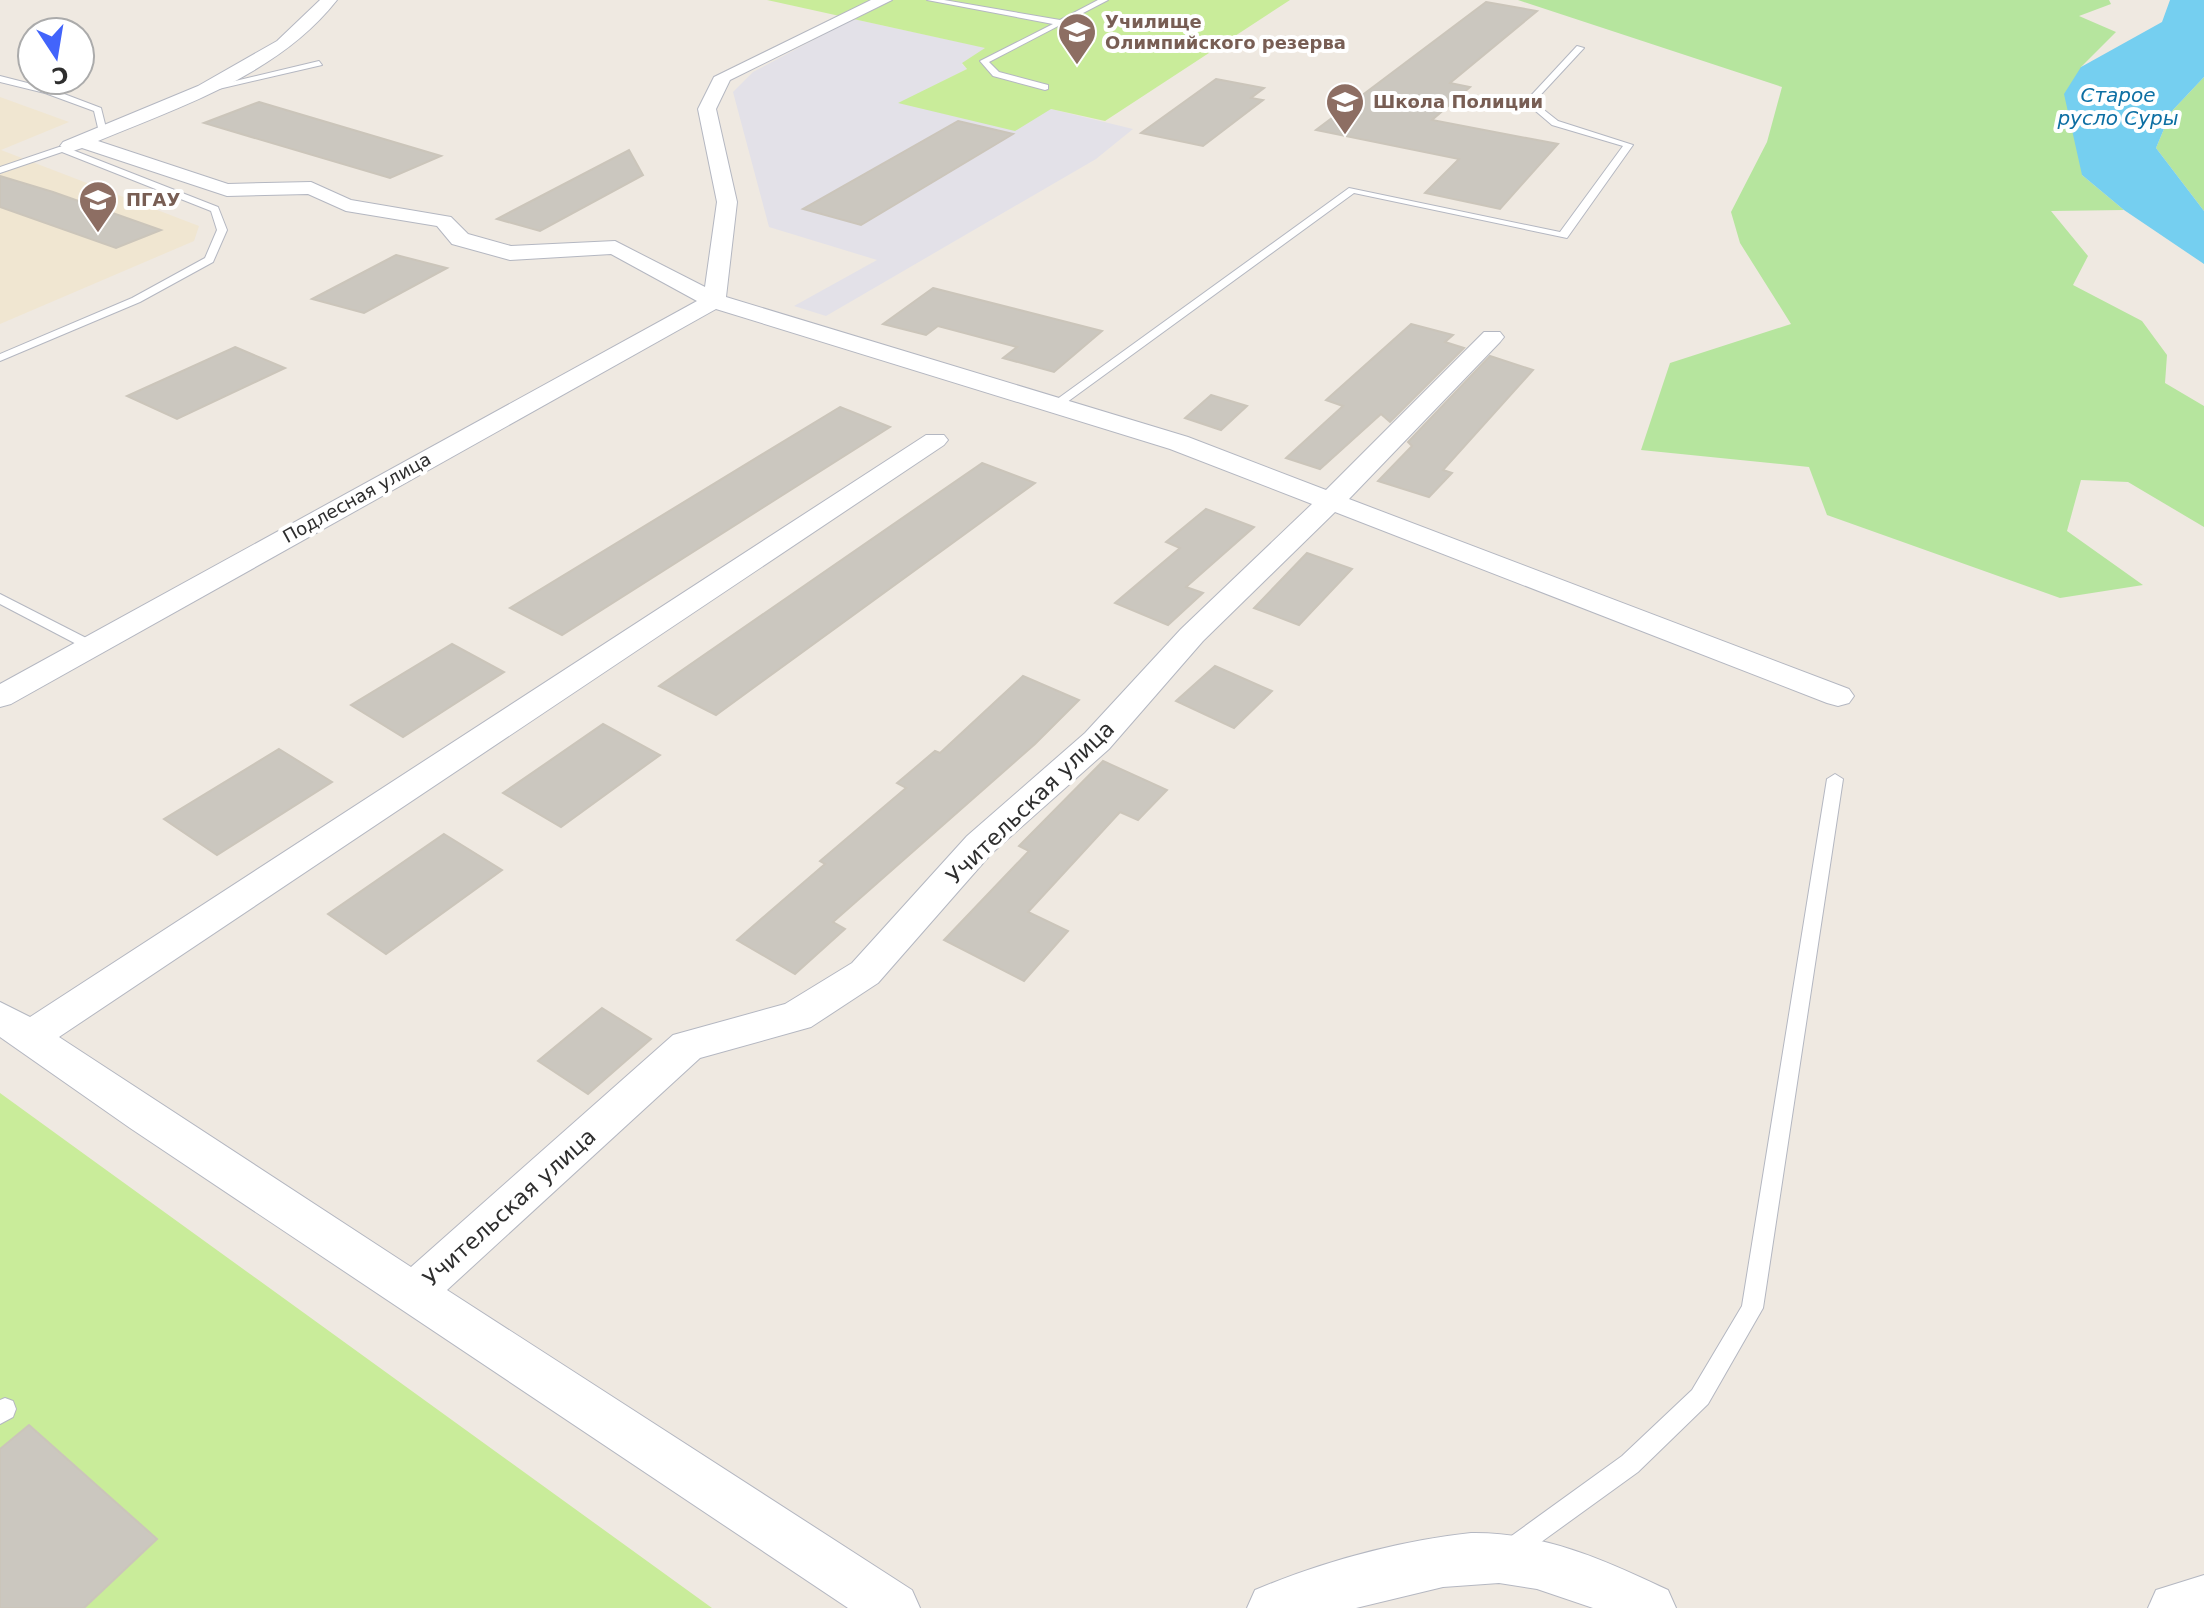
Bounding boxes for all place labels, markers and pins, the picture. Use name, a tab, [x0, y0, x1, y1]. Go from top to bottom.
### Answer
school or university icon: Училище Олимпийского резерва	[1056, 11, 1098, 66]
place label: Училище Олимпийского резерва	[1105, 11, 1346, 53]
school or university icon: Школа Полиции	[1324, 81, 1366, 136]
place label: Школа Полиции	[1373, 91, 1543, 112]
school or university icon: ПГАУ	[77, 179, 119, 234]
place label: ПГАУ	[126, 189, 180, 210]

